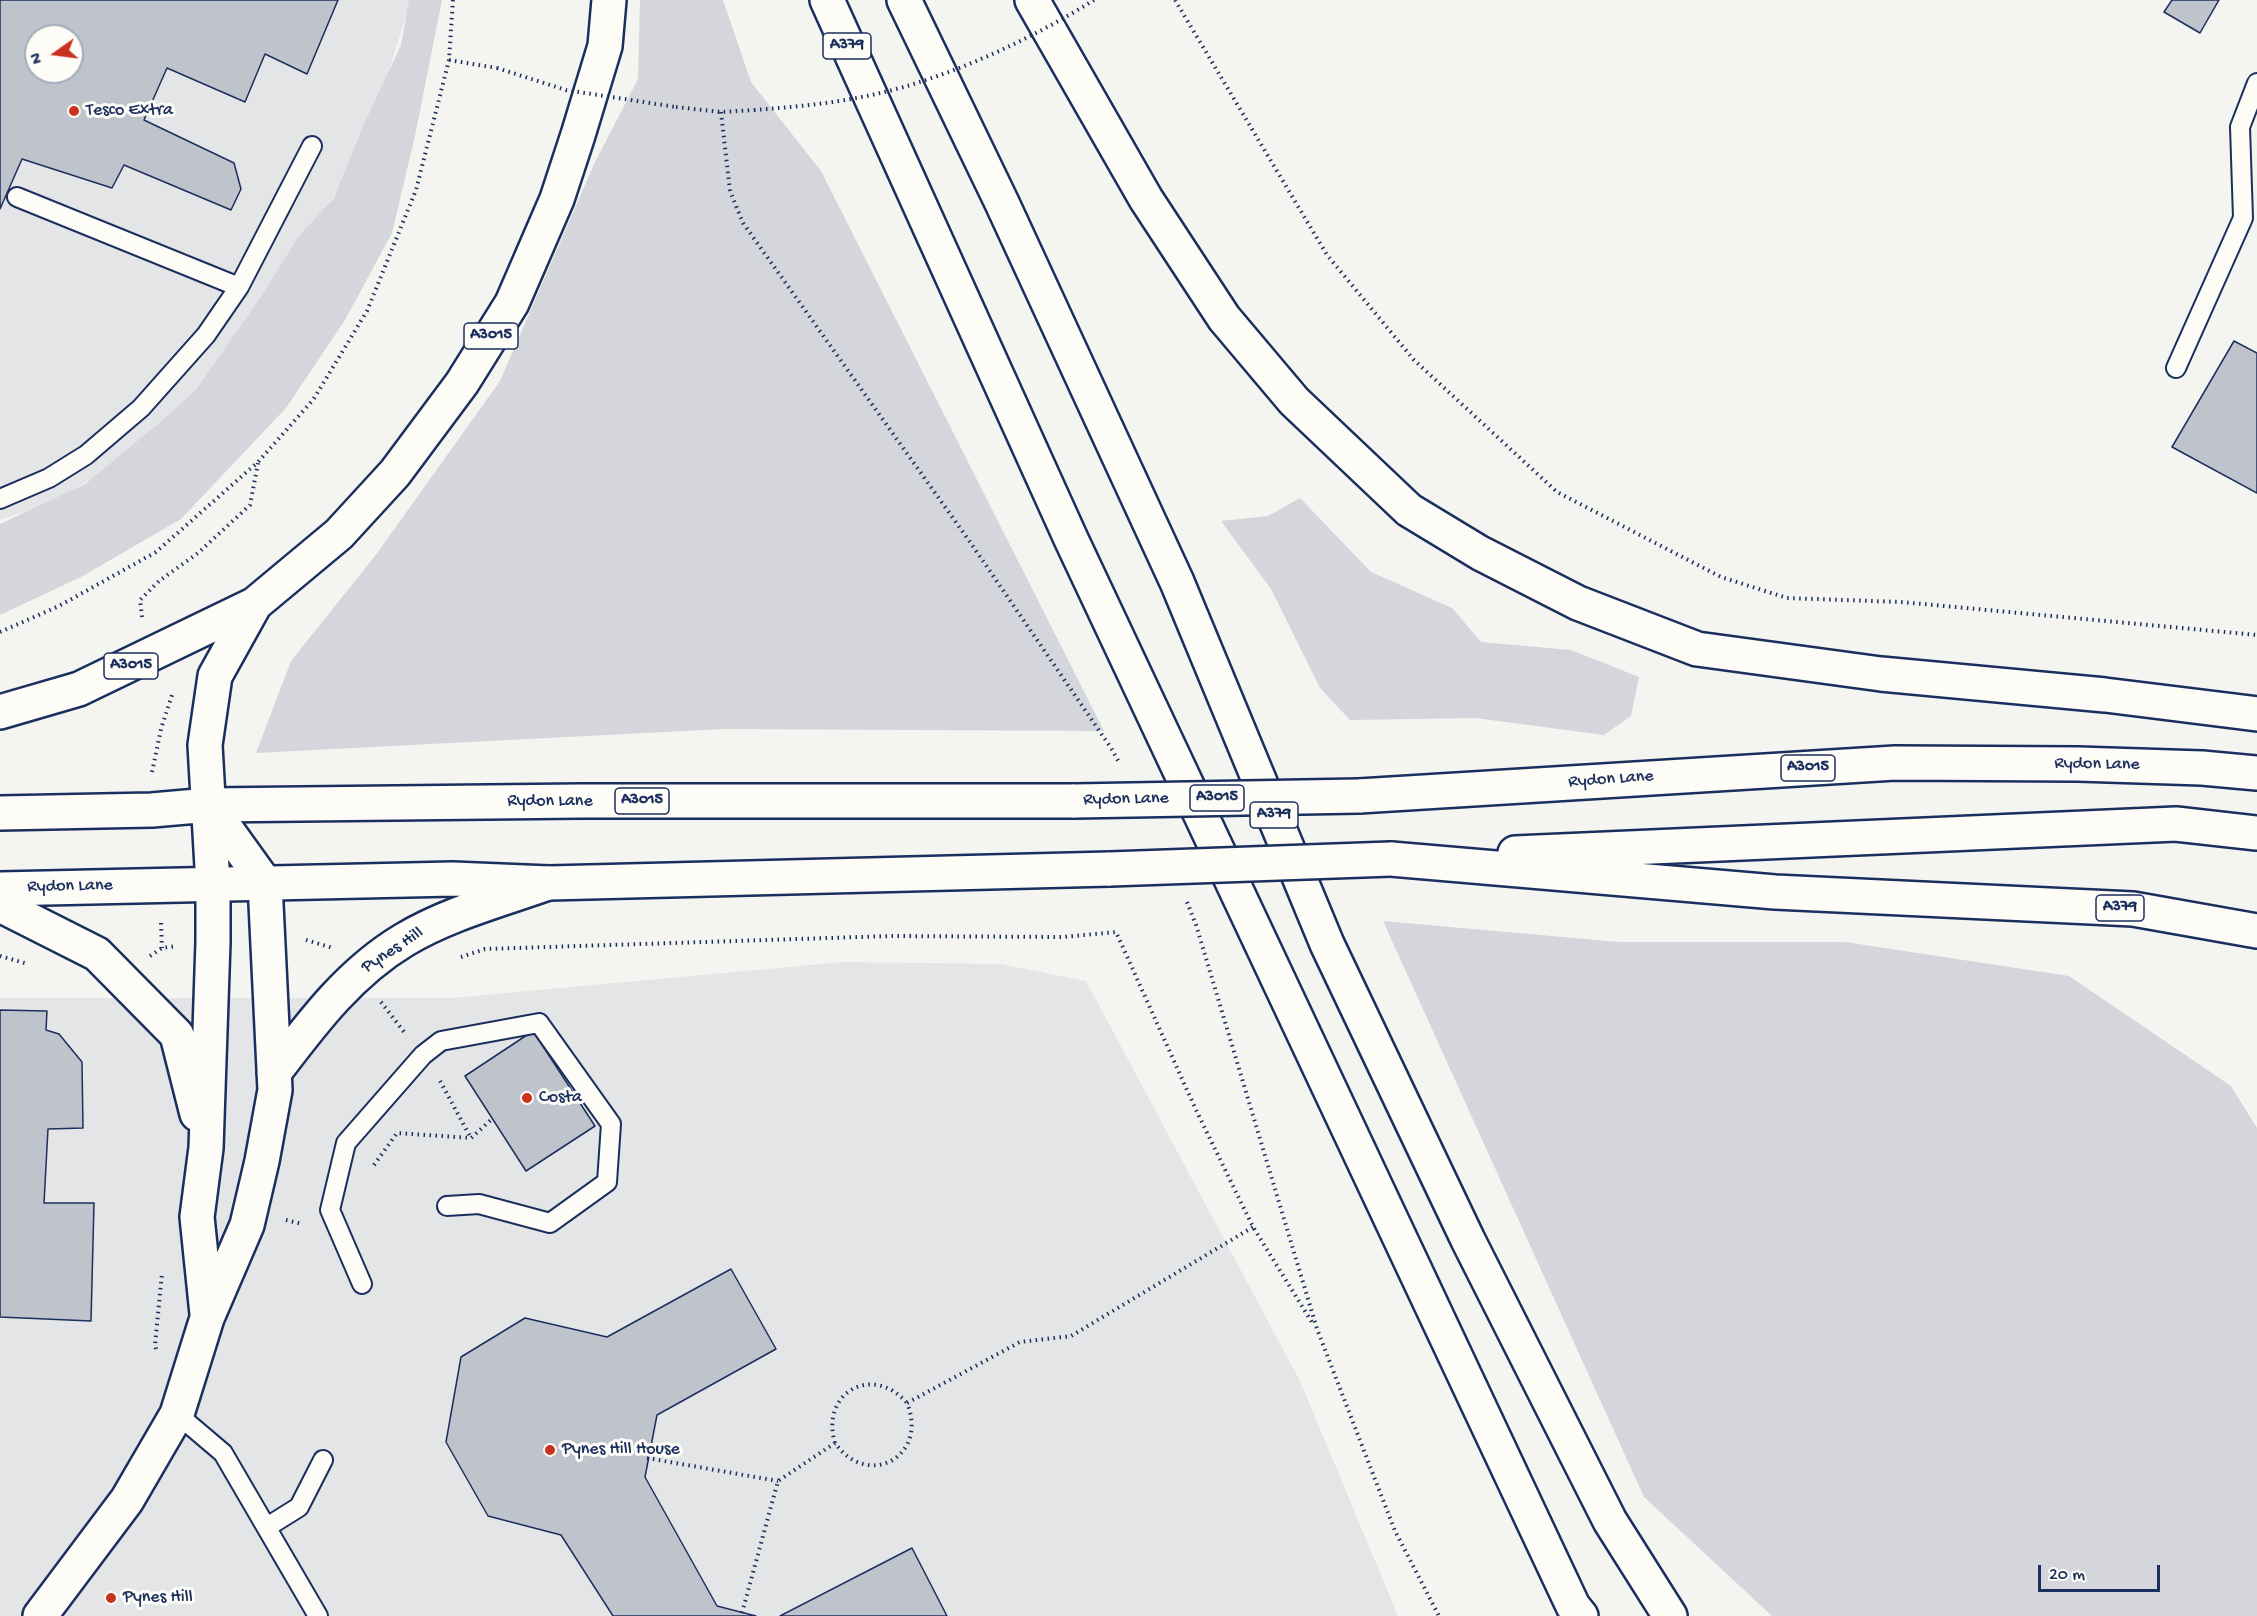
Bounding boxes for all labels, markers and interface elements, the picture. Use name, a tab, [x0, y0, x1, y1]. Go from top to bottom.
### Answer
north arrow	[24, 24, 84, 84]
road number: A379	[823, 33, 871, 59]
text: N	[28, 51, 48, 65]
place label: Tesco Extra	[86, 100, 173, 122]
marker: Tesco Extra	[67, 104, 81, 118]
road number: A3015	[464, 323, 518, 349]
road number: A3015	[104, 653, 158, 679]
street label: Rydon Lane	[2054, 753, 2140, 777]
road number: A3015	[1781, 755, 1835, 781]
street label: Rydon Lane	[1568, 766, 1654, 794]
road number: A3015	[1190, 785, 1244, 811]
road number: A3015	[615, 788, 669, 814]
street label: Rydon Lane	[1083, 788, 1169, 812]
street label: Rydon Lane	[507, 791, 593, 813]
road number: A379	[1250, 802, 1298, 828]
street label: Rydon Lane	[27, 875, 113, 899]
road number: A379	[2096, 895, 2144, 921]
street label: Pynes Hill	[358, 923, 428, 979]
place label: Costa	[539, 1087, 582, 1109]
marker: Costa	[520, 1091, 534, 1105]
place label: Pynes Hill House	[562, 1439, 680, 1461]
marker: Pynes Hill House	[543, 1443, 557, 1457]
scale bar	[2041, 1553, 2162, 1591]
text: 20 m	[2049, 1565, 2085, 1586]
place label: Pynes Hill	[123, 1587, 193, 1609]
marker: Pynes Hill	[104, 1591, 118, 1605]

